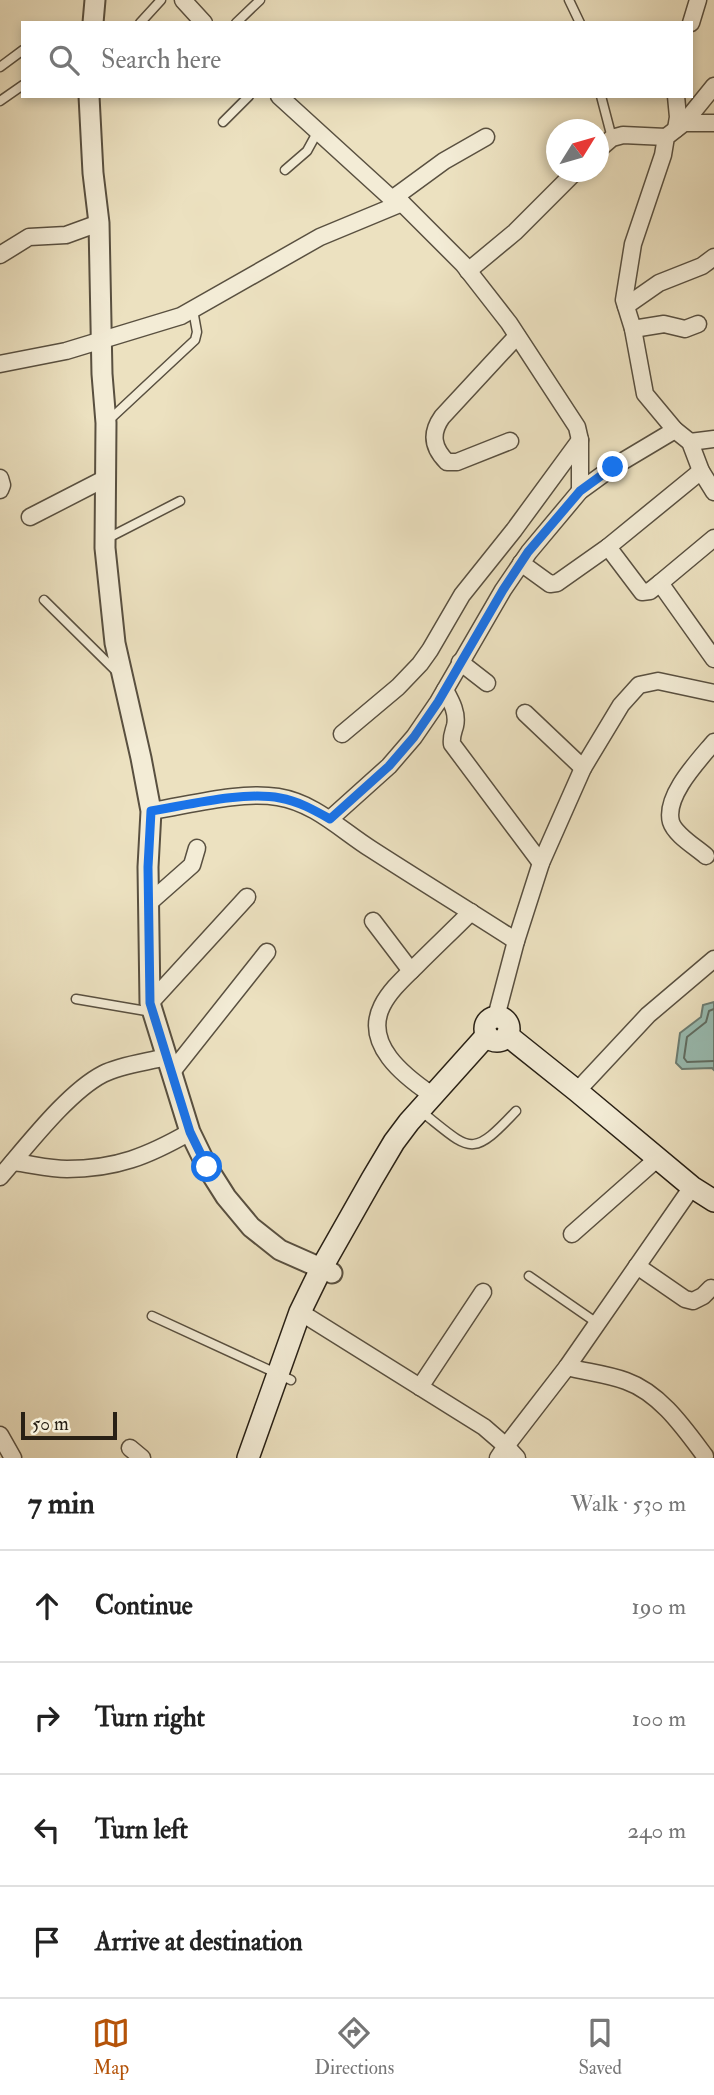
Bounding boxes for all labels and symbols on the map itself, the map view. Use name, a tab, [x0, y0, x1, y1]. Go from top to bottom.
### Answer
north arrow	[546, 119, 609, 182]
route end	[597, 451, 628, 482]
route start	[191, 1151, 222, 1182]
scale bar	[21, 1409, 117, 1441]

